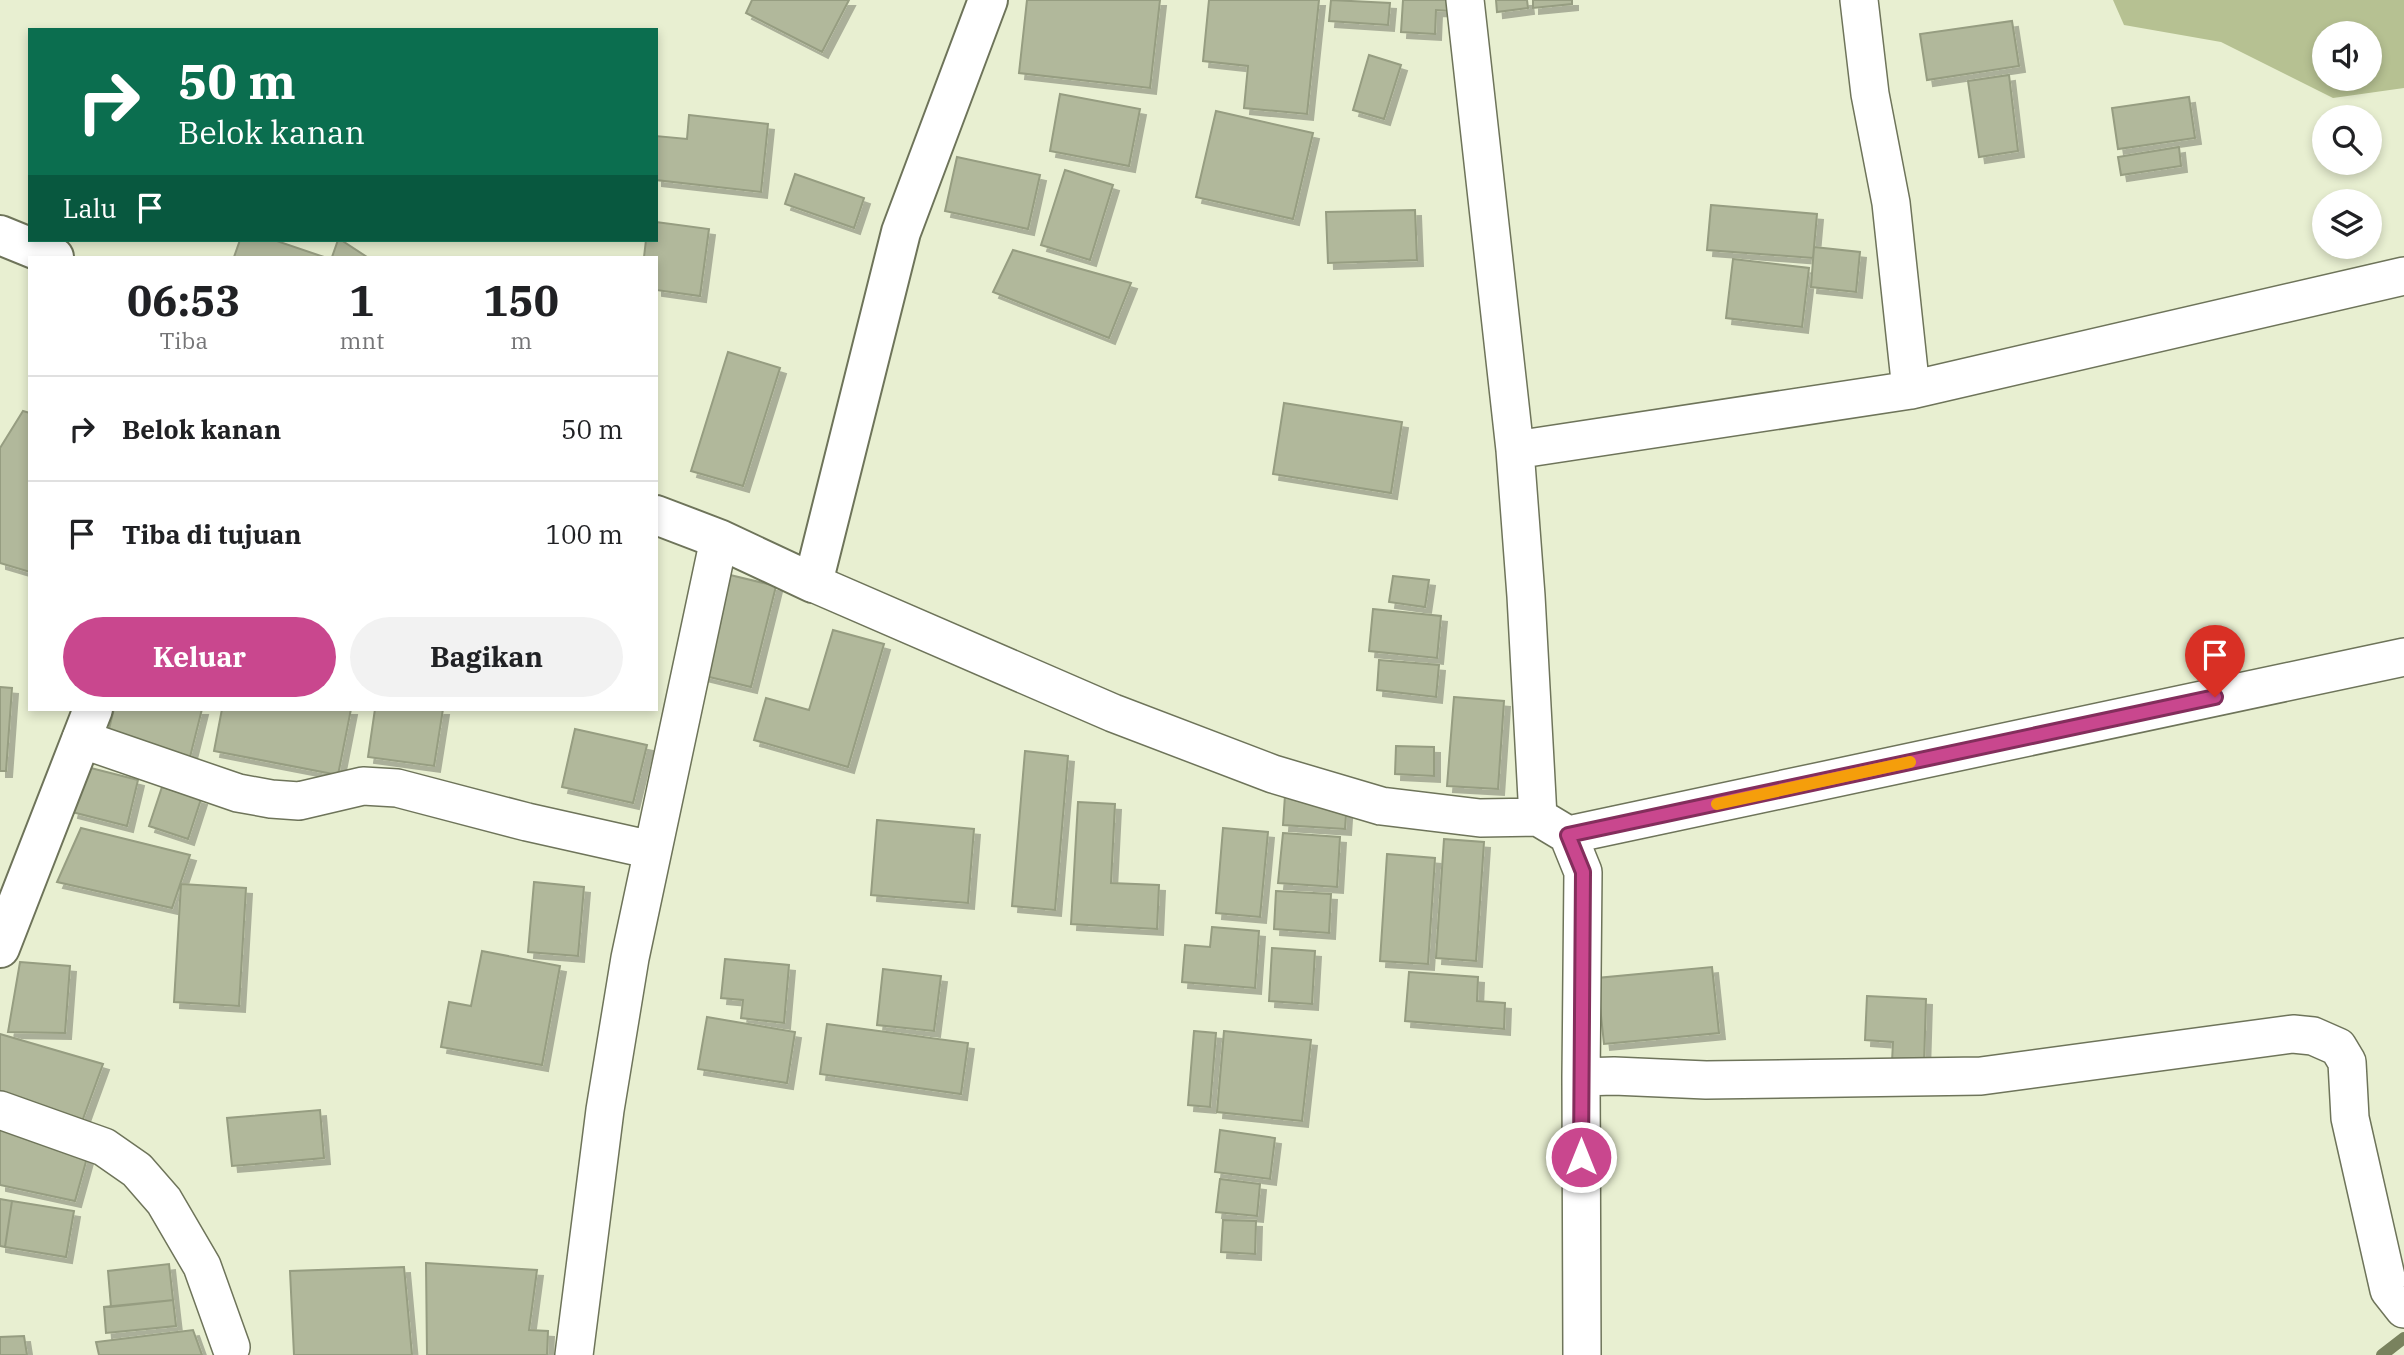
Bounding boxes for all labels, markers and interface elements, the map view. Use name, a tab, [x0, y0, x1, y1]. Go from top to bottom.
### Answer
map controls	[2312, 21, 2382, 259]
button: sound	[2312, 21, 2382, 91]
text: 50 m	[178, 49, 296, 112]
icon: right	[63, 56, 154, 147]
button: search	[2312, 105, 2382, 175]
text: Belok kanan	[178, 111, 365, 153]
icon: arrive	[131, 189, 169, 227]
button: layers	[2312, 189, 2382, 259]
text: Lalu	[63, 191, 117, 225]
text: 06:53	[127, 273, 241, 328]
text: 1	[349, 273, 375, 328]
text: 150	[483, 273, 559, 328]
text: Tiba	[159, 325, 208, 355]
text: mnt	[340, 325, 384, 355]
text: m	[510, 325, 532, 355]
icon: right	[63, 410, 101, 448]
text: Belok kanan	[122, 412, 281, 446]
text: 50 m	[561, 412, 623, 446]
icon: arrive	[63, 515, 101, 553]
text: Tiba di tujuan	[122, 517, 302, 551]
text: 100 m	[545, 517, 623, 551]
button: Keluar	[63, 617, 336, 697]
button: Bagikan	[350, 617, 623, 697]
pin	[2185, 625, 2245, 697]
icon: arrive	[2196, 636, 2234, 674]
position arrow	[1544, 1120, 1618, 1194]

